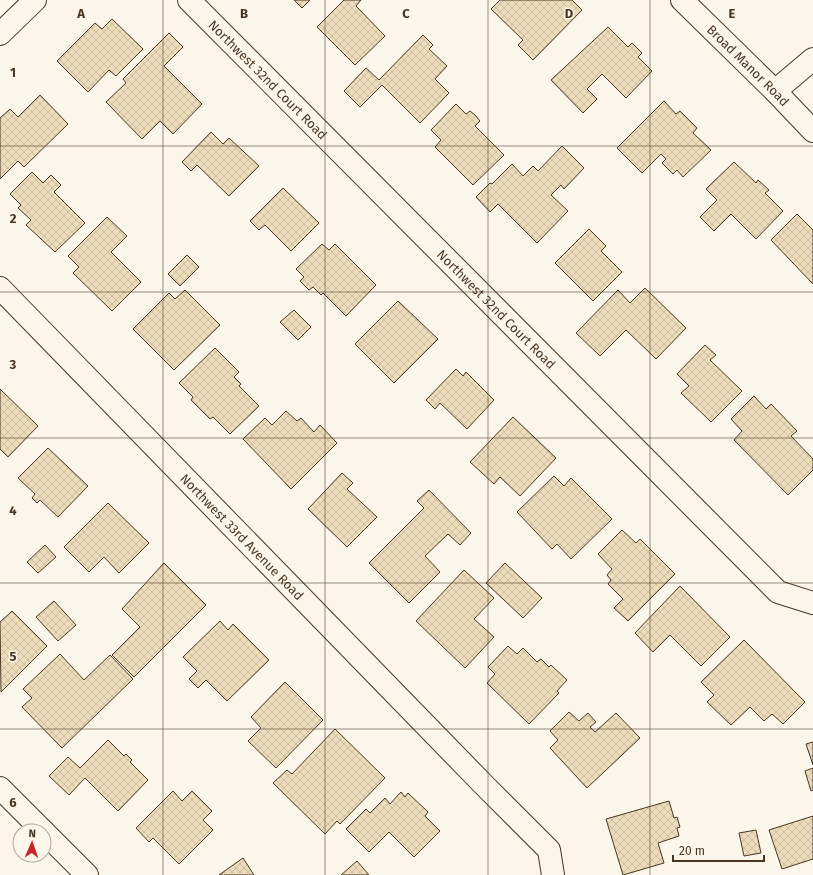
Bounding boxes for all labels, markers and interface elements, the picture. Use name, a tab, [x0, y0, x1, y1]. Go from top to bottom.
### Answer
text: A	[76, 6, 85, 21]
text: B	[240, 6, 248, 21]
text: C	[402, 6, 410, 21]
text: D	[565, 6, 574, 21]
text: E	[729, 6, 736, 21]
street label: Northwest 32nd Court Road	[205, 17, 330, 142]
street label: Broad Manor Road	[704, 22, 792, 109]
text: 1	[10, 65, 16, 80]
text: 2	[10, 211, 17, 226]
street label: Northwest 32nd Court Road	[434, 247, 558, 372]
text: 3	[9, 357, 17, 372]
street label: Northwest 33rd Avenue Road	[177, 471, 306, 603]
text: 4	[9, 503, 17, 518]
text: 5	[10, 649, 17, 664]
text: 6	[9, 795, 17, 810]
north arrow	[12, 823, 52, 863]
text: N	[28, 827, 36, 840]
scale bar	[673, 837, 764, 863]
text: 20 m	[679, 844, 705, 858]

